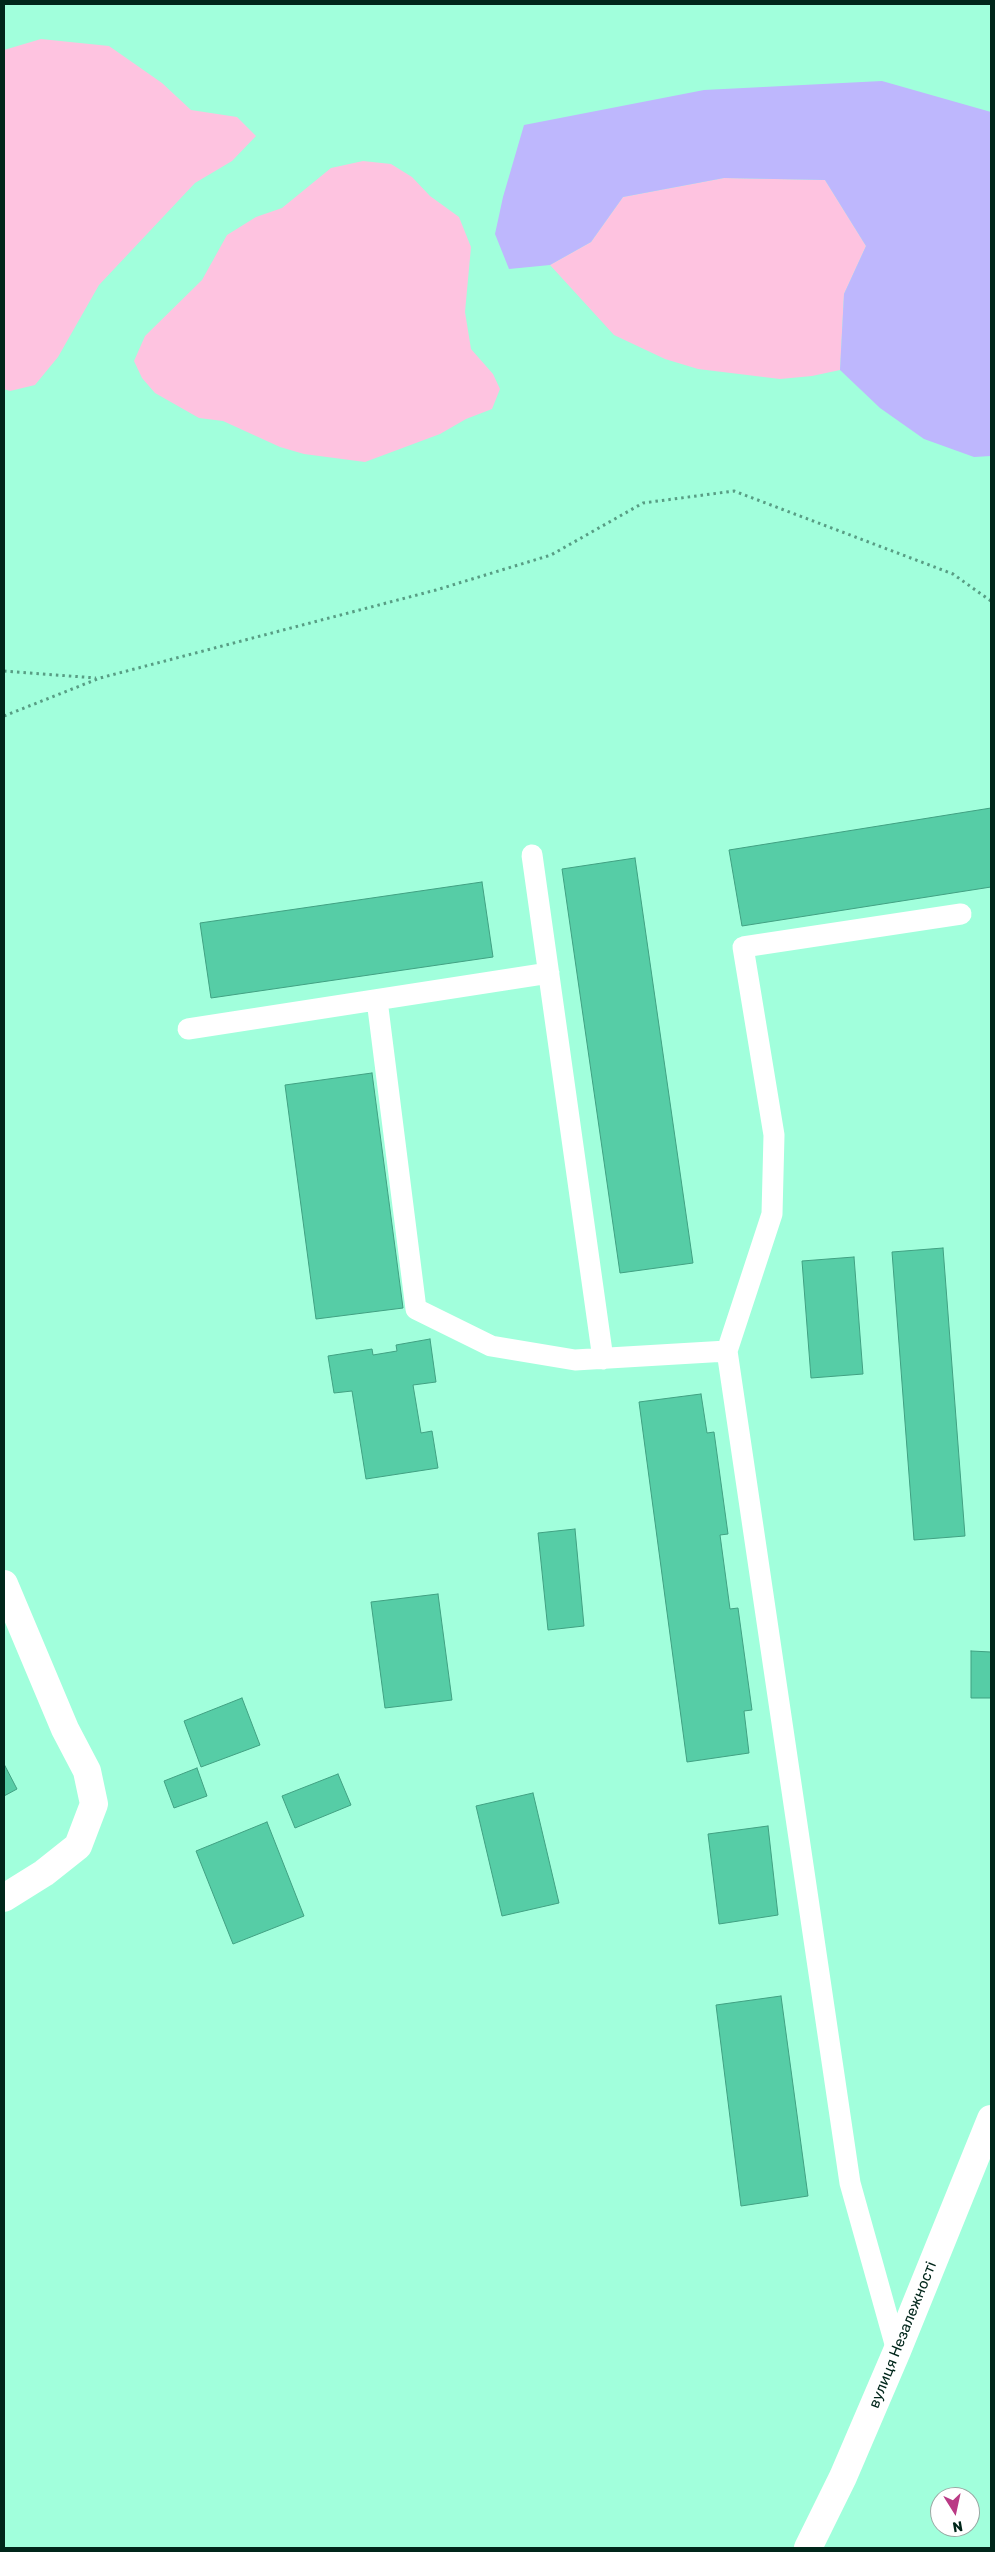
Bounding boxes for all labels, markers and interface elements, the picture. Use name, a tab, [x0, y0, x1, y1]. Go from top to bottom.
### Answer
street label: вулиця Незалежності	[865, 2259, 941, 2411]
north arrow	[930, 2487, 980, 2537]
text: N	[951, 2517, 964, 2536]

